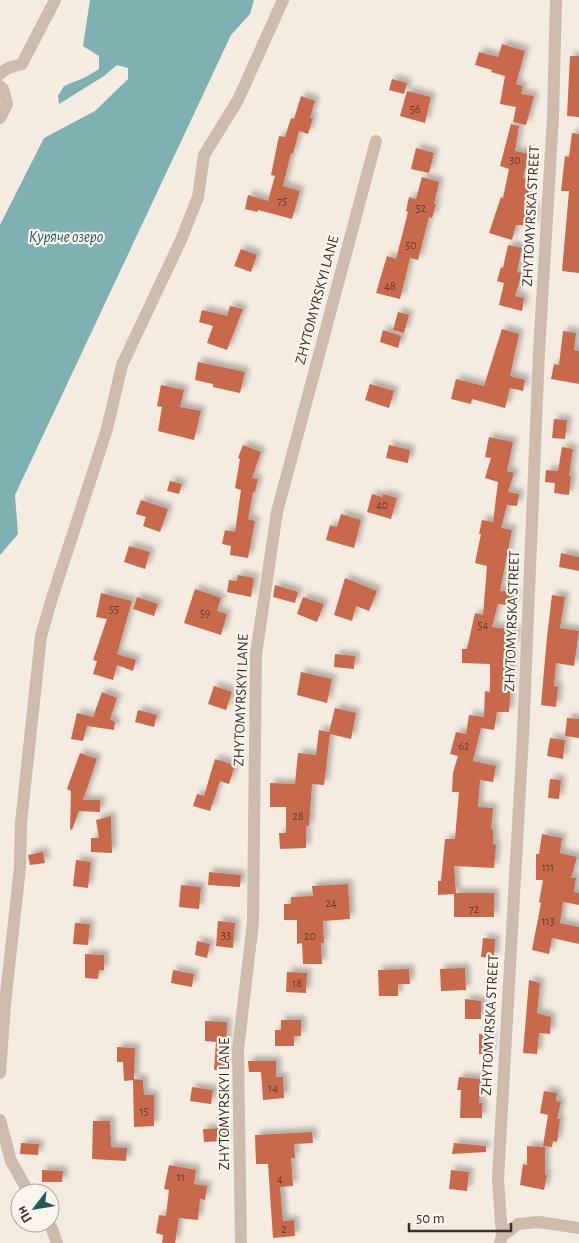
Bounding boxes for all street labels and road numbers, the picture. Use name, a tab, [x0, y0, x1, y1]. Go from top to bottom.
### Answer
street label: ZHYTOMYRSKA STREET	[520, 144, 542, 287]
street label: ZHYTOMYRSKYI LANE	[293, 234, 341, 366]
street label: ZHYTOMYRSKA STREET	[502, 550, 522, 692]
street label: ZHYTOMYRSKYI LANE	[231, 634, 251, 766]
street label: ZHYTOMYRSKA STREET	[479, 953, 501, 1096]
street label: ZHYTOMYRSKYI LANE	[217, 1038, 232, 1170]

